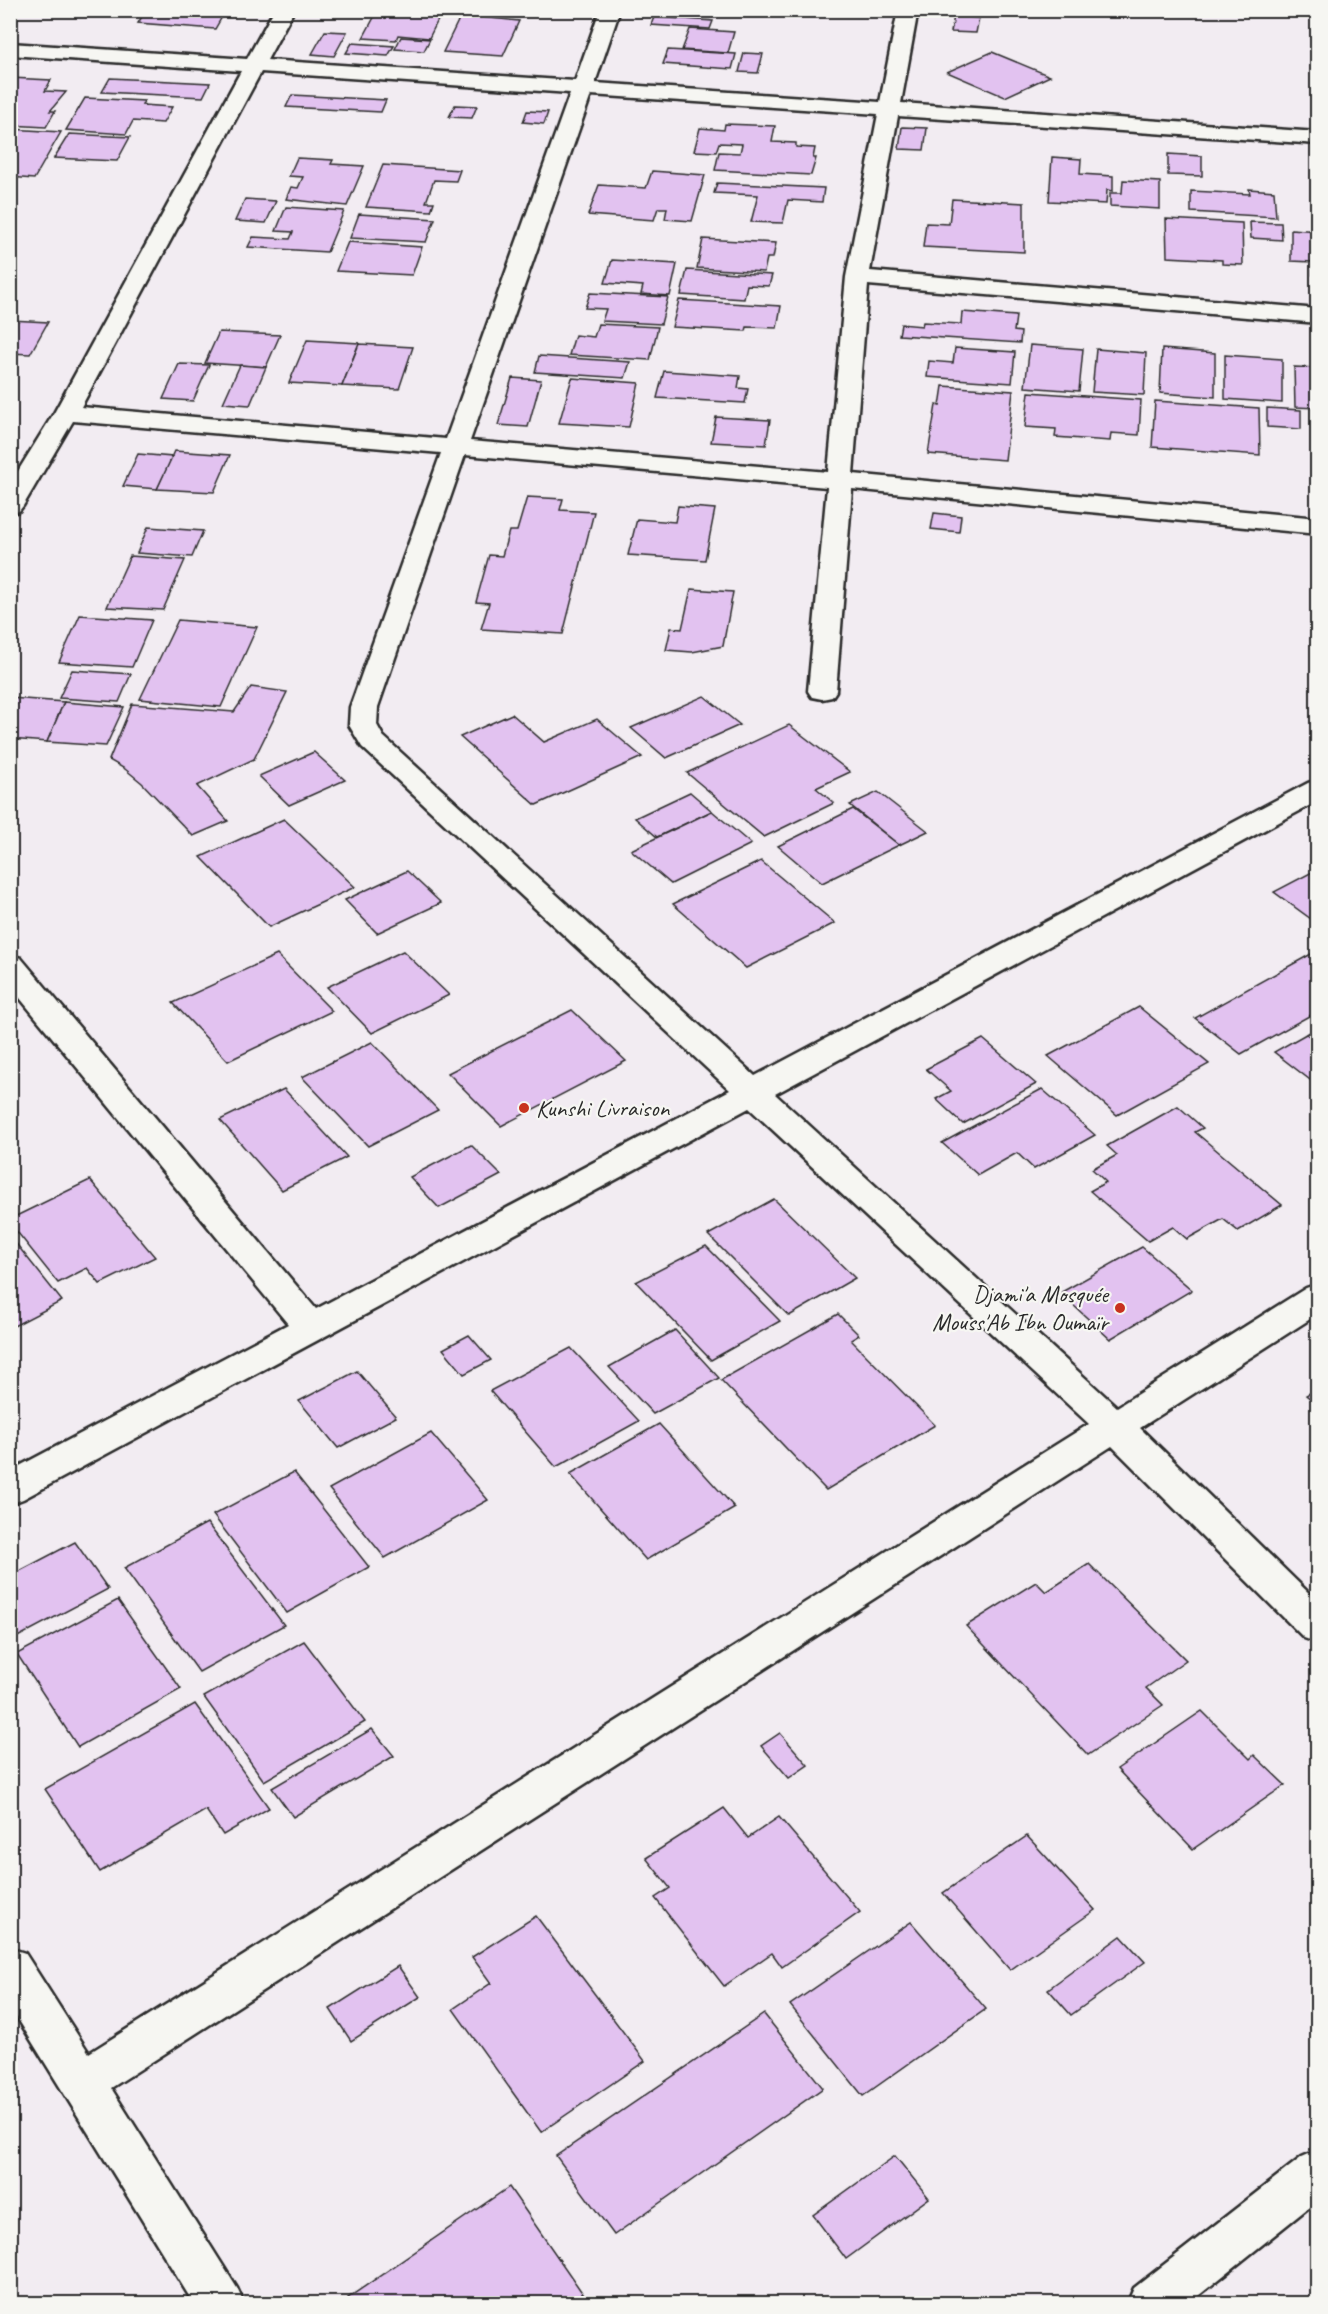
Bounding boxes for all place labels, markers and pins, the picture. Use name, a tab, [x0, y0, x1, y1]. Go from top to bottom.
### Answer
place label: Kunshi Livraison	[536, 1093, 670, 1123]
marker: Kunshi Livraison	[517, 1101, 531, 1115]
place label: Djami'a Mosquée Mouss'Ab Ibn Oumaïr	[932, 1279, 1110, 1337]
marker: Djami'a Mosquée Mouss'Ab Ibn Oumaïr	[1113, 1301, 1127, 1315]

